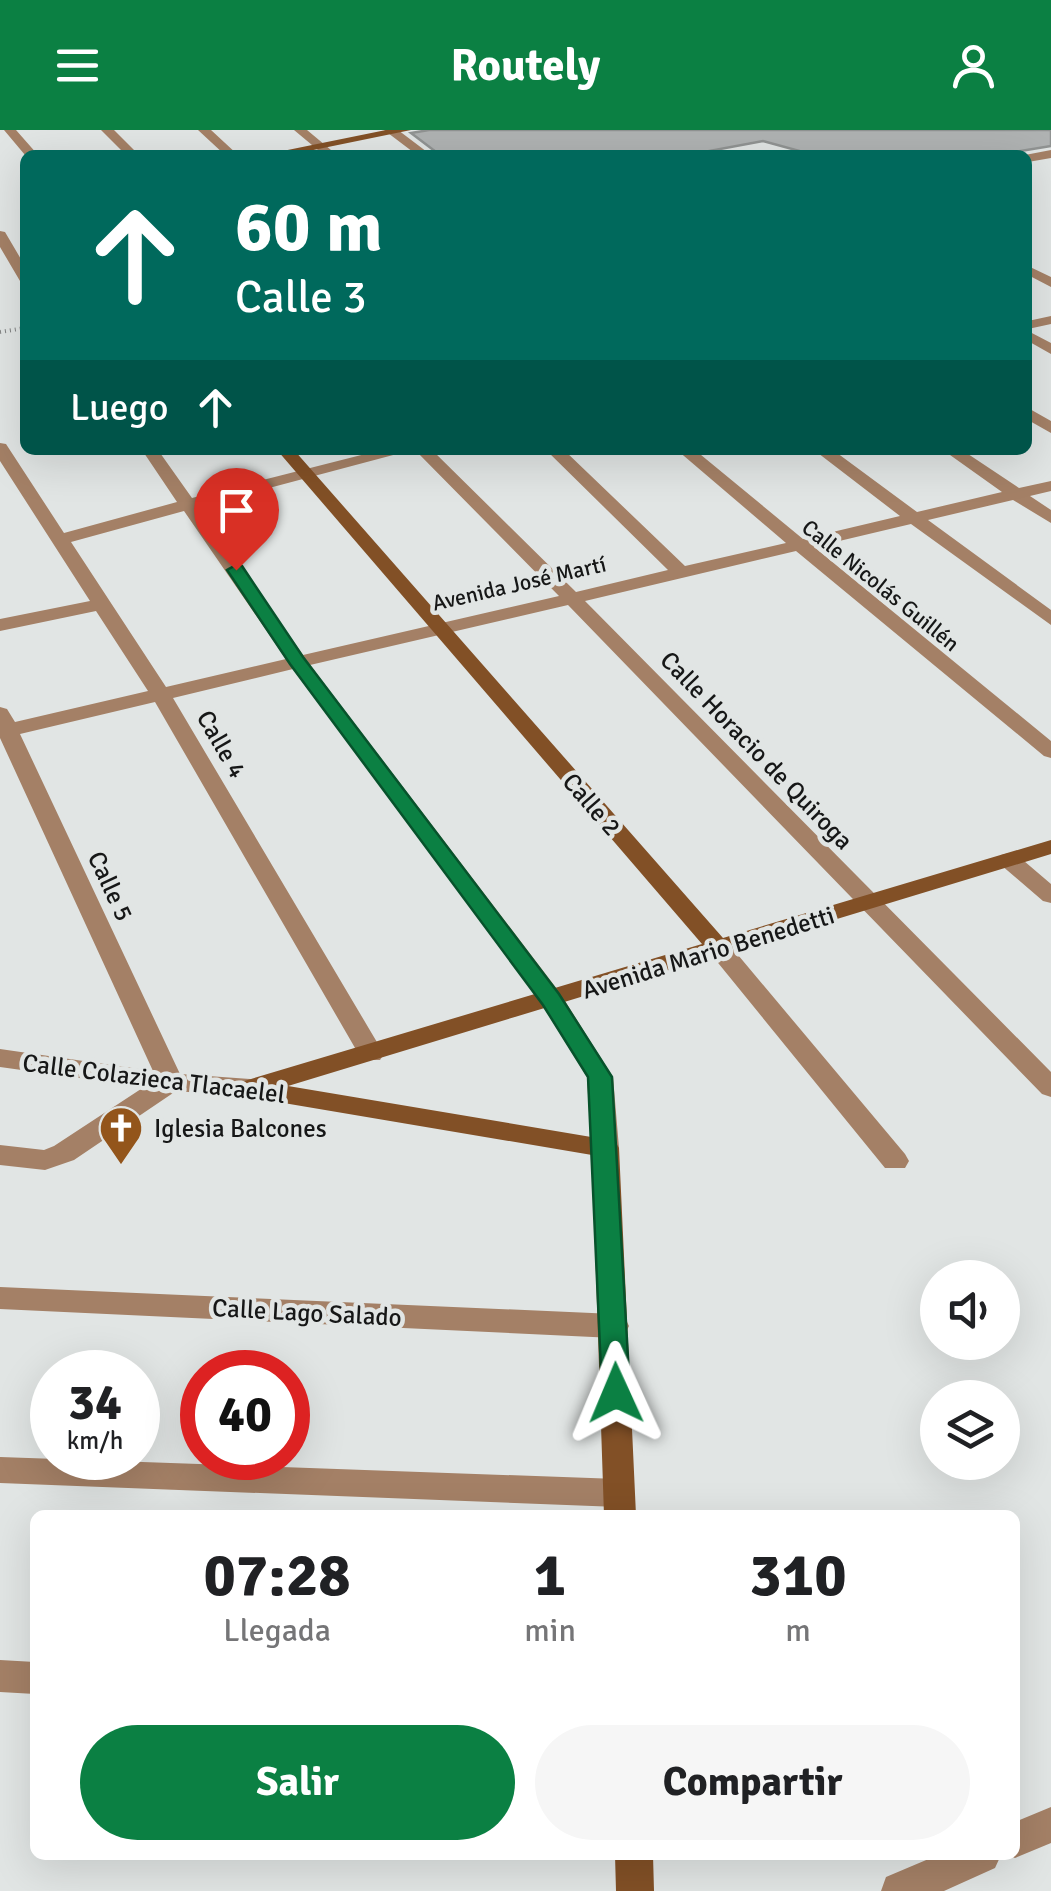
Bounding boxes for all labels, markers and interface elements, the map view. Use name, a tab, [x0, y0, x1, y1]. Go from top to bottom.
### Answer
icon: menu	[50, 38, 105, 93]
text: Routely	[451, 38, 600, 93]
icon: person	[946, 38, 1001, 93]
text: 60 m	[235, 184, 383, 270]
icon: ahead	[70, 190, 200, 320]
text: Calle 3	[235, 270, 367, 325]
icon: ahead	[188, 380, 243, 435]
text: Luego	[70, 384, 168, 431]
pin	[194, 468, 279, 571]
icon: arrive	[209, 483, 264, 538]
street label: Calle Nicolás Guillén	[796, 514, 965, 657]
street label: Avenida José Martí	[430, 550, 609, 617]
street label: Calle Horacio de Quiroga	[654, 645, 860, 856]
street label: Calle 4	[190, 705, 253, 784]
street label: Calle 2	[556, 767, 627, 842]
street label: Calle 5	[81, 846, 140, 926]
street label: Avenida Mario Benedetti	[578, 899, 838, 1006]
street label: Calle Colazieca Tlacaelel	[21, 1047, 287, 1110]
church icon: Iglesia Balcones	[98, 1105, 144, 1166]
place label: Iglesia Balcones	[154, 1113, 327, 1144]
map controls	[920, 1260, 1020, 1480]
button: sound	[920, 1260, 1020, 1360]
street label: Calle Lago Salado	[211, 1292, 402, 1333]
position arrow	[564, 1341, 668, 1445]
speed limit sign: 40	[180, 1350, 310, 1480]
text: 34	[68, 1372, 122, 1434]
button: layers	[920, 1380, 1020, 1480]
text: km/h	[67, 1425, 123, 1456]
text: 07:28	[203, 1539, 351, 1613]
text: 1	[534, 1539, 566, 1613]
text: 310	[749, 1539, 847, 1613]
text: Llegada	[223, 1611, 331, 1650]
text: min	[524, 1611, 576, 1650]
text: m	[785, 1611, 811, 1650]
button: Salir	[80, 1725, 515, 1840]
button: Compartir	[535, 1725, 970, 1840]

